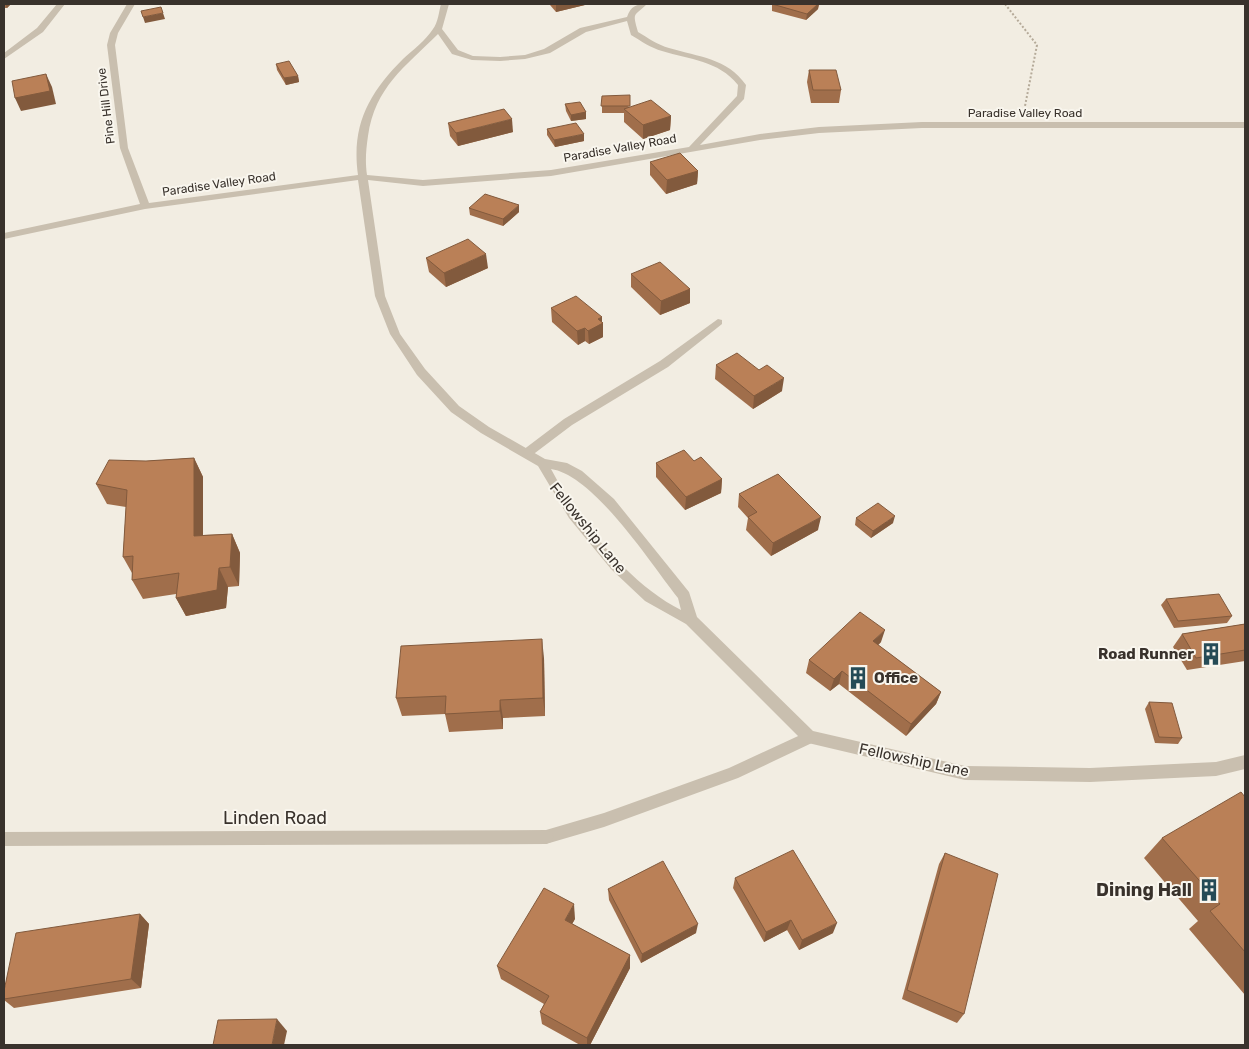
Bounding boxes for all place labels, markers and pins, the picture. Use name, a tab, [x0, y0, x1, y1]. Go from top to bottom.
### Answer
building icon: Road Runner	[1198, 641, 1224, 667]
place label: Road Runner	[1098, 645, 1194, 663]
building icon: Office	[845, 665, 871, 691]
place label: Office	[874, 669, 918, 687]
building icon: Dining Hall	[1196, 877, 1222, 903]
place label: Dining Hall	[1096, 879, 1192, 901]

